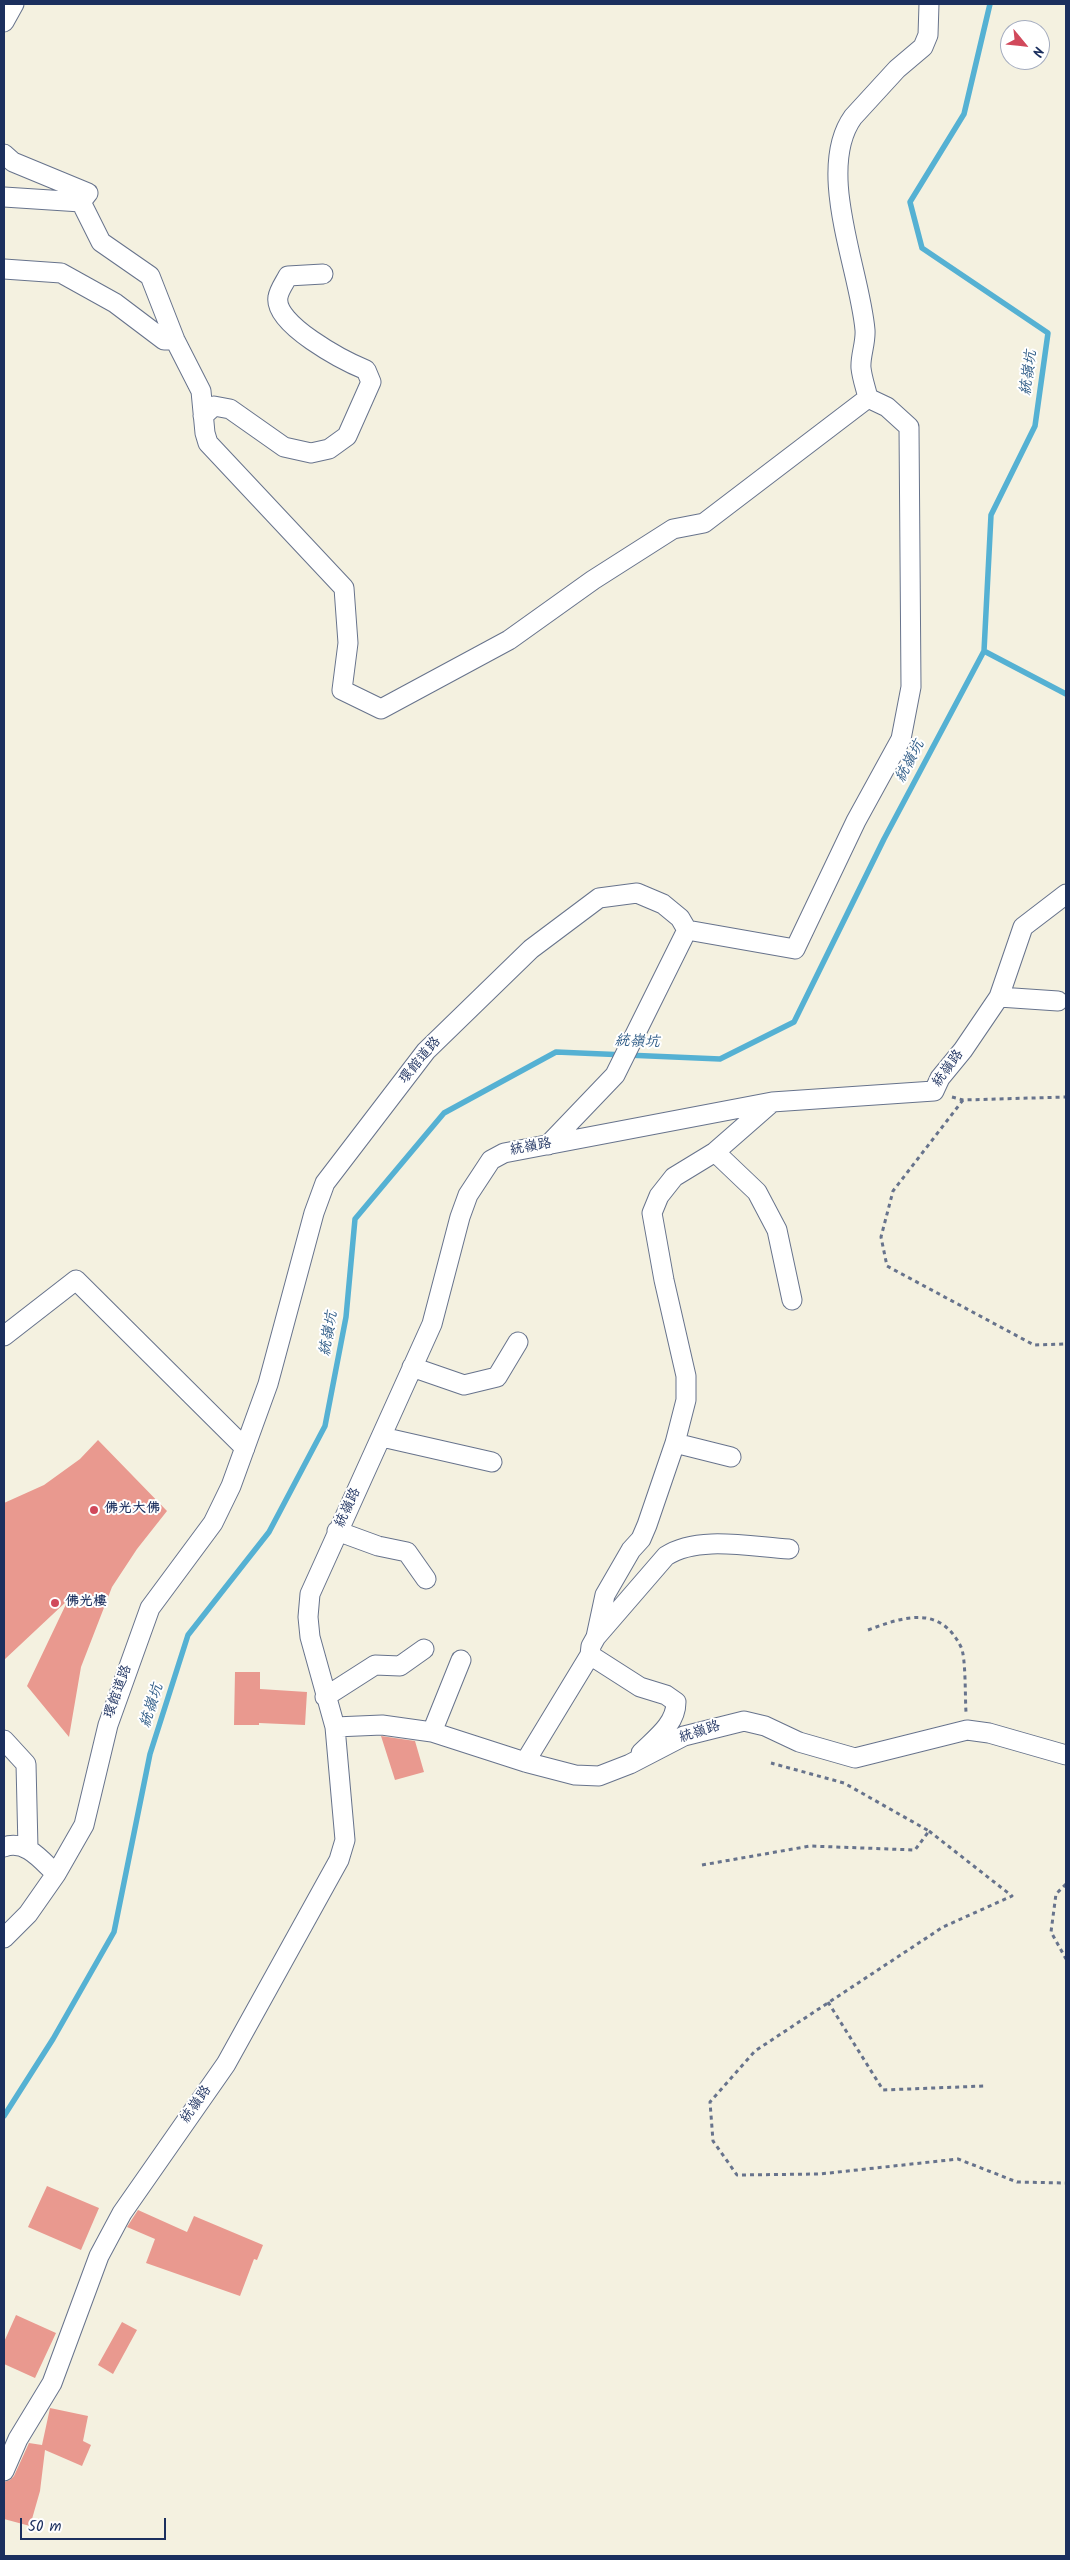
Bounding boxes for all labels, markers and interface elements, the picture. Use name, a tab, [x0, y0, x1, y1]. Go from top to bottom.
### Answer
north arrow	[1000, 20, 1050, 70]
text: N	[1026, 43, 1049, 61]
water label: 統嶺坑	[1018, 349, 1042, 397]
water label: 統嶺坑	[892, 738, 930, 786]
water label: 統嶺坑	[614, 1033, 660, 1053]
street label: 環館道路	[397, 1034, 445, 1088]
street label: 統嶺路	[930, 1047, 968, 1091]
street label: 統嶺路	[509, 1136, 553, 1160]
water label: 統嶺坑	[317, 1310, 343, 1358]
street label: 統嶺路	[333, 1485, 365, 1531]
place label: 佛光大佛	[104, 1502, 160, 1518]
marker: 佛光大佛	[88, 1504, 100, 1516]
place label: 佛光樓	[65, 1595, 107, 1611]
marker: 佛光樓	[49, 1597, 61, 1609]
street label: 環館道路	[102, 1663, 136, 1721]
water label: 統嶺坑	[137, 1682, 169, 1730]
street label: 統嶺路	[677, 1719, 723, 1747]
street label: 統嶺路	[178, 2083, 216, 2127]
scale bar	[22, 2508, 169, 2540]
text: 50 m	[28, 2515, 62, 2539]

